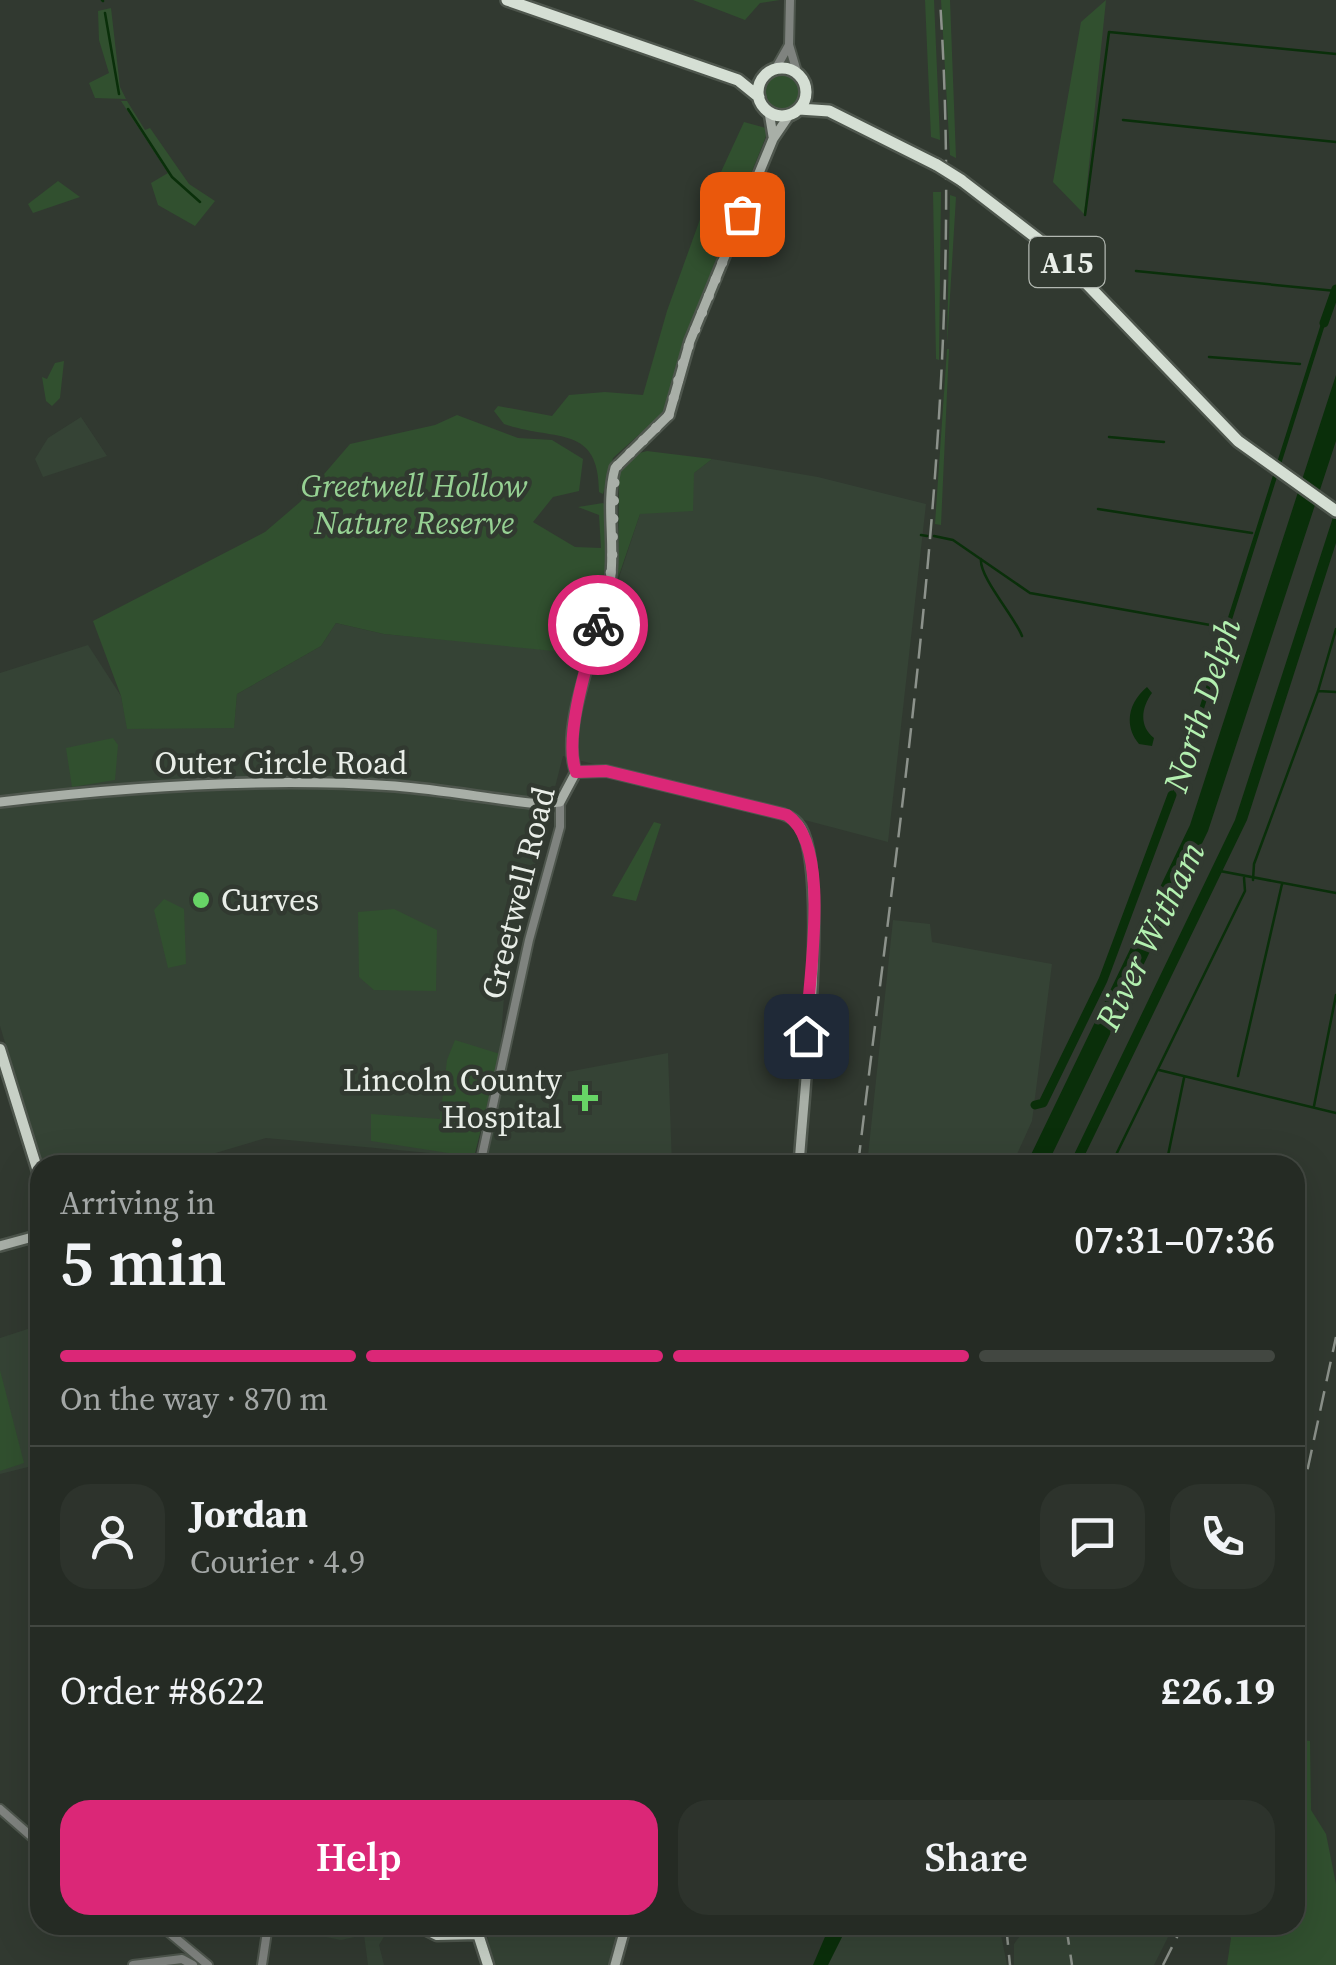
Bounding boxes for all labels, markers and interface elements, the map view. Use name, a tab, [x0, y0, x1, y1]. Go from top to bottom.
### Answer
pin	[700, 172, 785, 257]
icon: bag	[715, 187, 770, 242]
road number: A15	[1030, 237, 1104, 287]
park label: Greetwell Hollow Nature Reserve	[301, 464, 528, 545]
courier	[548, 575, 648, 675]
icon: bike	[571, 598, 626, 653]
water label: North Delph	[1151, 612, 1253, 799]
street label: Outer Circle Road	[154, 741, 408, 785]
street label: Greetwell Road	[470, 782, 566, 1004]
water label: River Witham	[1083, 833, 1217, 1039]
place label: Curves	[221, 878, 319, 922]
marker: Curves	[190, 889, 212, 911]
pin	[764, 994, 849, 1079]
icon: home	[779, 1009, 834, 1064]
place label: Lincoln County Hospital	[343, 1058, 563, 1139]
marker: Lincoln County Hospital	[572, 1085, 598, 1111]
text: Arriving in	[60, 1181, 215, 1225]
text: 07:31–07:36	[1074, 1214, 1275, 1266]
text: 5 min	[60, 1218, 227, 1307]
text: On the way · 870 m	[60, 1377, 328, 1421]
button: person	[60, 1484, 165, 1589]
button: chat	[1040, 1484, 1145, 1589]
button: phone	[1170, 1484, 1275, 1589]
text: Jordan	[190, 1488, 308, 1540]
text: Courier · 4.9	[190, 1540, 365, 1584]
text: Order #8622	[60, 1665, 264, 1717]
text: £26.19	[1161, 1665, 1275, 1717]
button: Help	[60, 1800, 658, 1915]
button: Share	[678, 1800, 1275, 1915]

